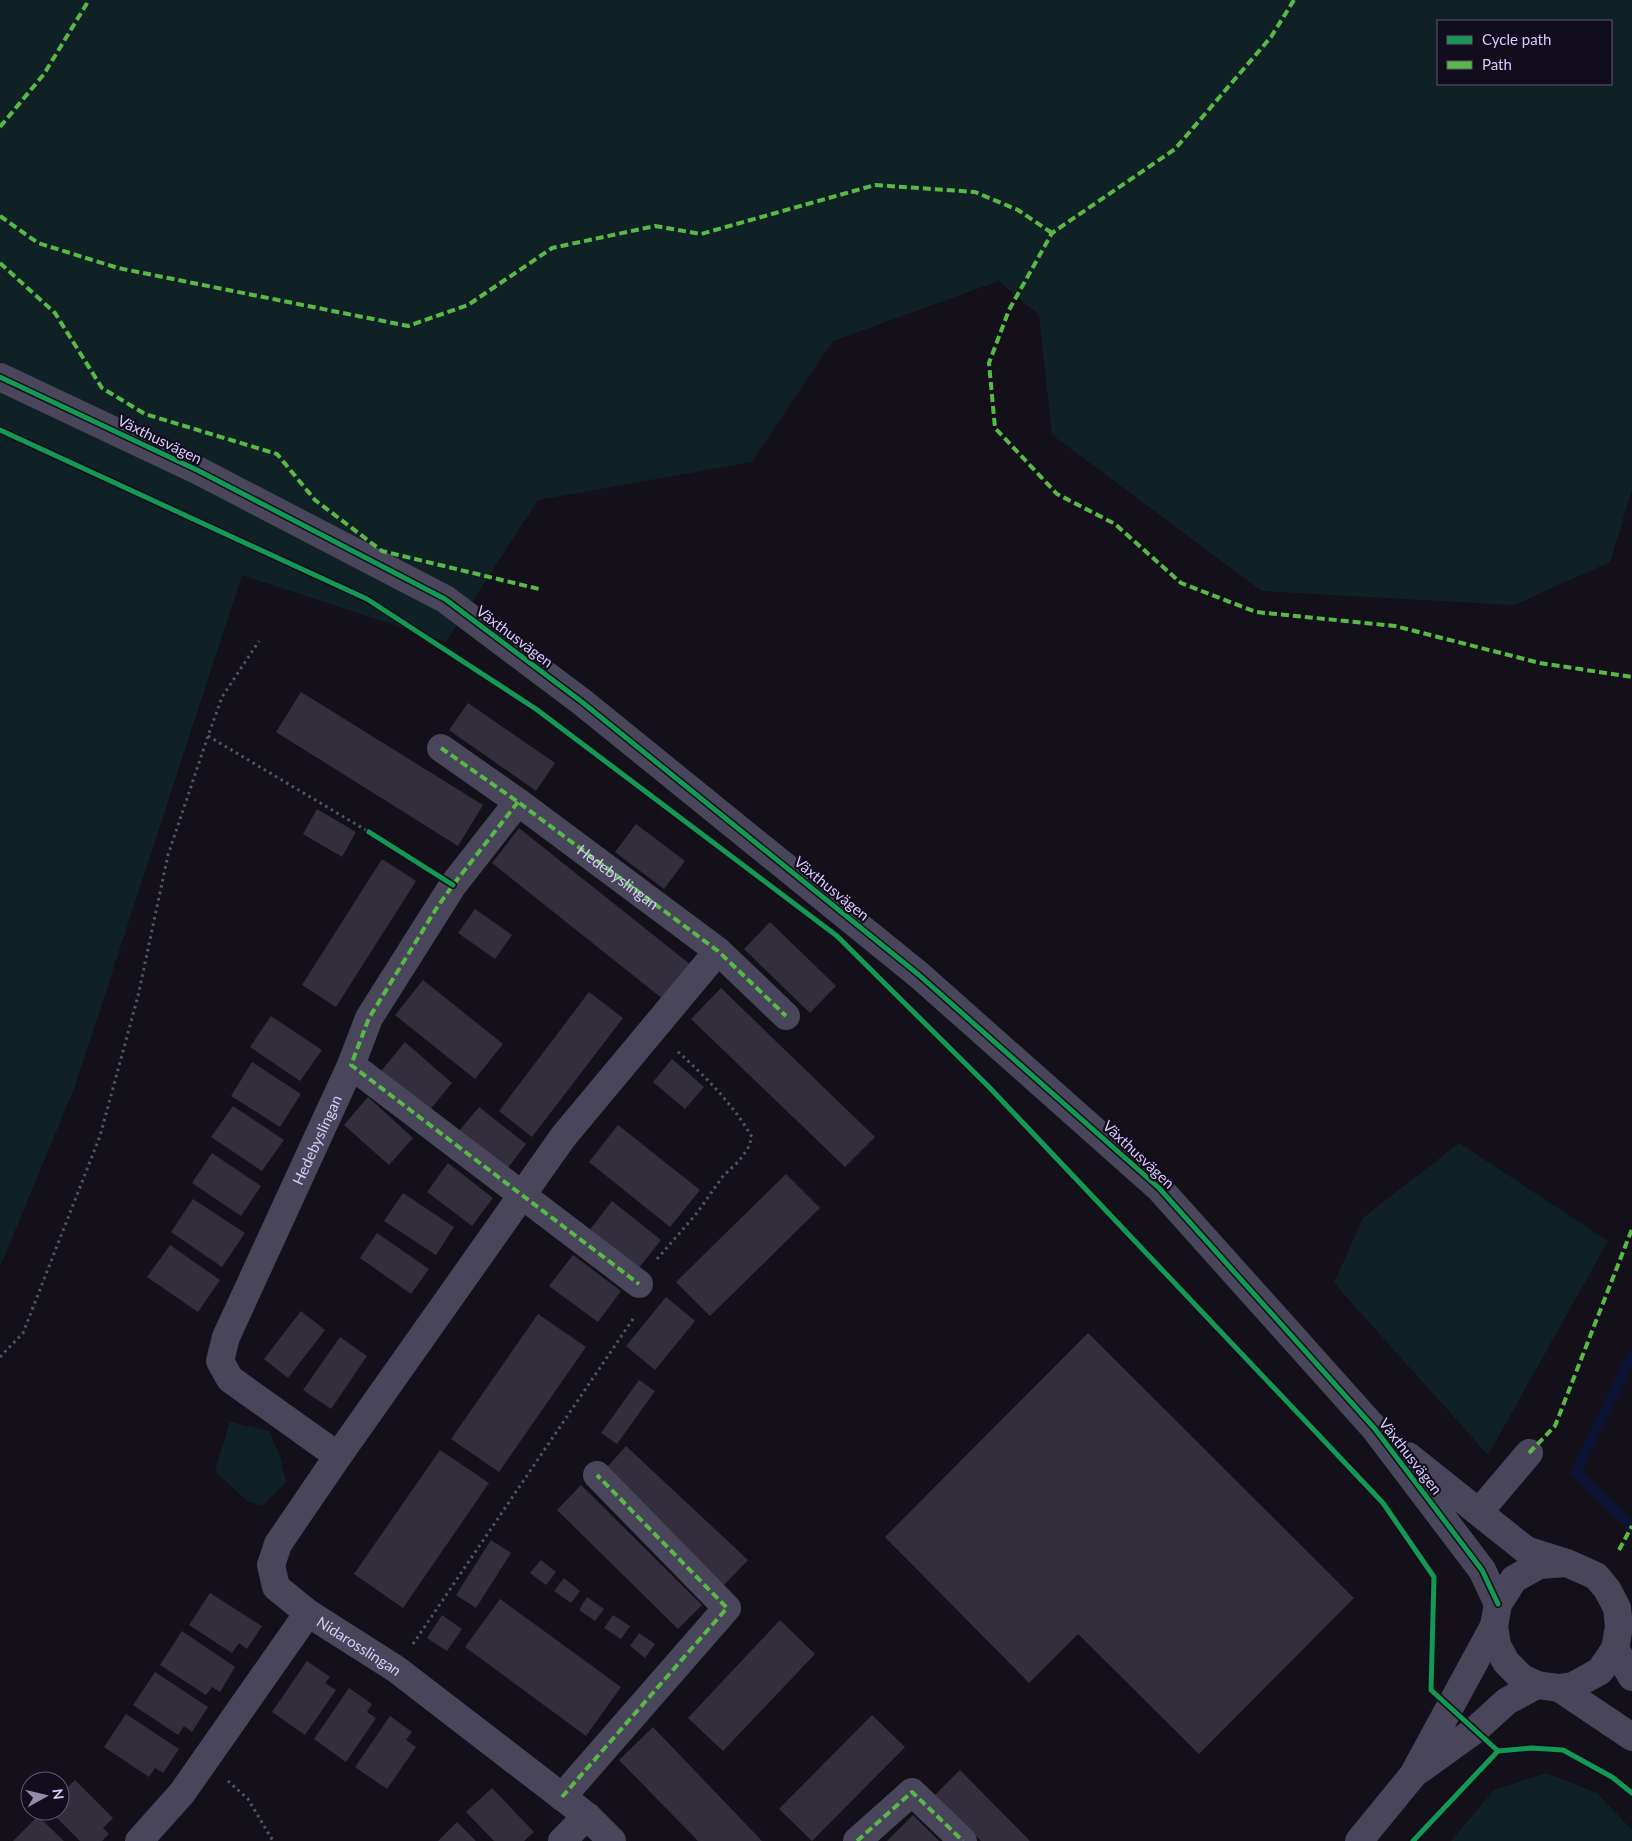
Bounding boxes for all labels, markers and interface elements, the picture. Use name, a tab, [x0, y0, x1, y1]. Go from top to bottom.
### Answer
legend	[1437, 20, 1612, 85]
text: Cycle path	[1482, 30, 1551, 48]
text: Path	[1482, 55, 1512, 73]
street label: Växthusvägen	[115, 411, 205, 467]
street label: Växthusvägen	[473, 601, 557, 671]
street label: Hedebyslingan	[574, 840, 662, 913]
street label: Växthusvägen	[791, 852, 873, 924]
street label: Hedebyslingan	[288, 1092, 345, 1188]
street label: Växthusvägen	[1099, 1116, 1179, 1192]
street label: Växthusvägen	[1376, 1414, 1446, 1498]
street label: Nidarosslingan	[314, 1612, 405, 1679]
north arrow	[20, 1771, 70, 1821]
text: N	[49, 1788, 68, 1801]

